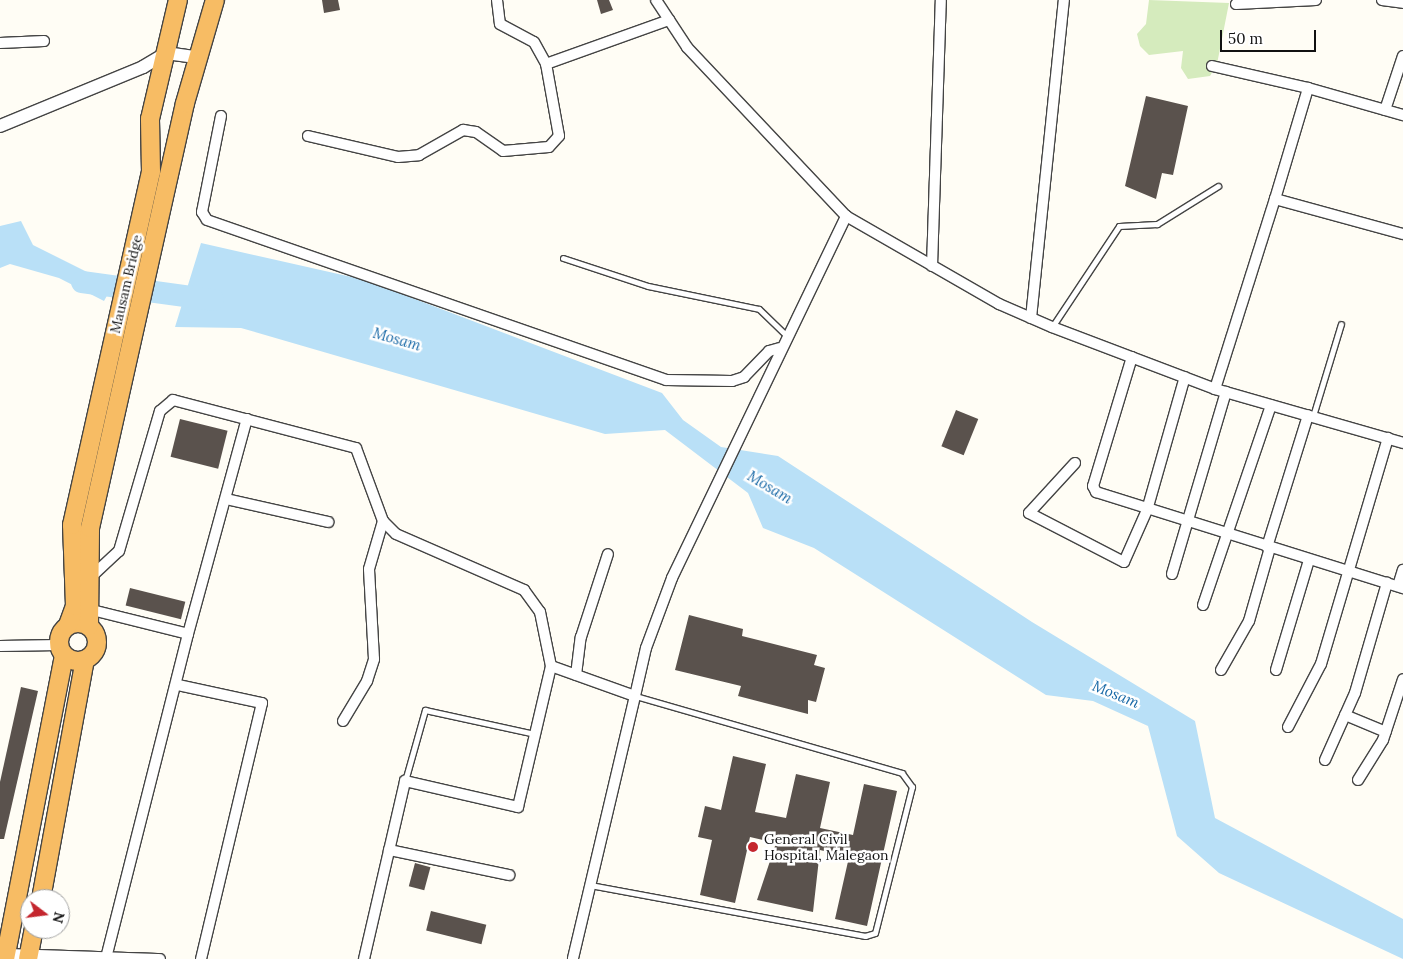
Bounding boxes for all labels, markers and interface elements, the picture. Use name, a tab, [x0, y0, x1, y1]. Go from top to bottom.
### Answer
scale bar	[1223, 20, 1319, 52]
text: 50 m	[1228, 29, 1263, 48]
street label: Mausam Bridge	[107, 233, 145, 335]
water label: Mosam	[371, 324, 423, 354]
water label: Mosam	[744, 467, 796, 507]
water label: Mosam	[1090, 676, 1142, 712]
place label: General Civil Hospital, Malegaon	[764, 831, 889, 864]
marker: General Civil Hospital, Malegaon	[746, 840, 760, 854]
north arrow	[20, 889, 70, 939]
text: N	[48, 910, 69, 925]

